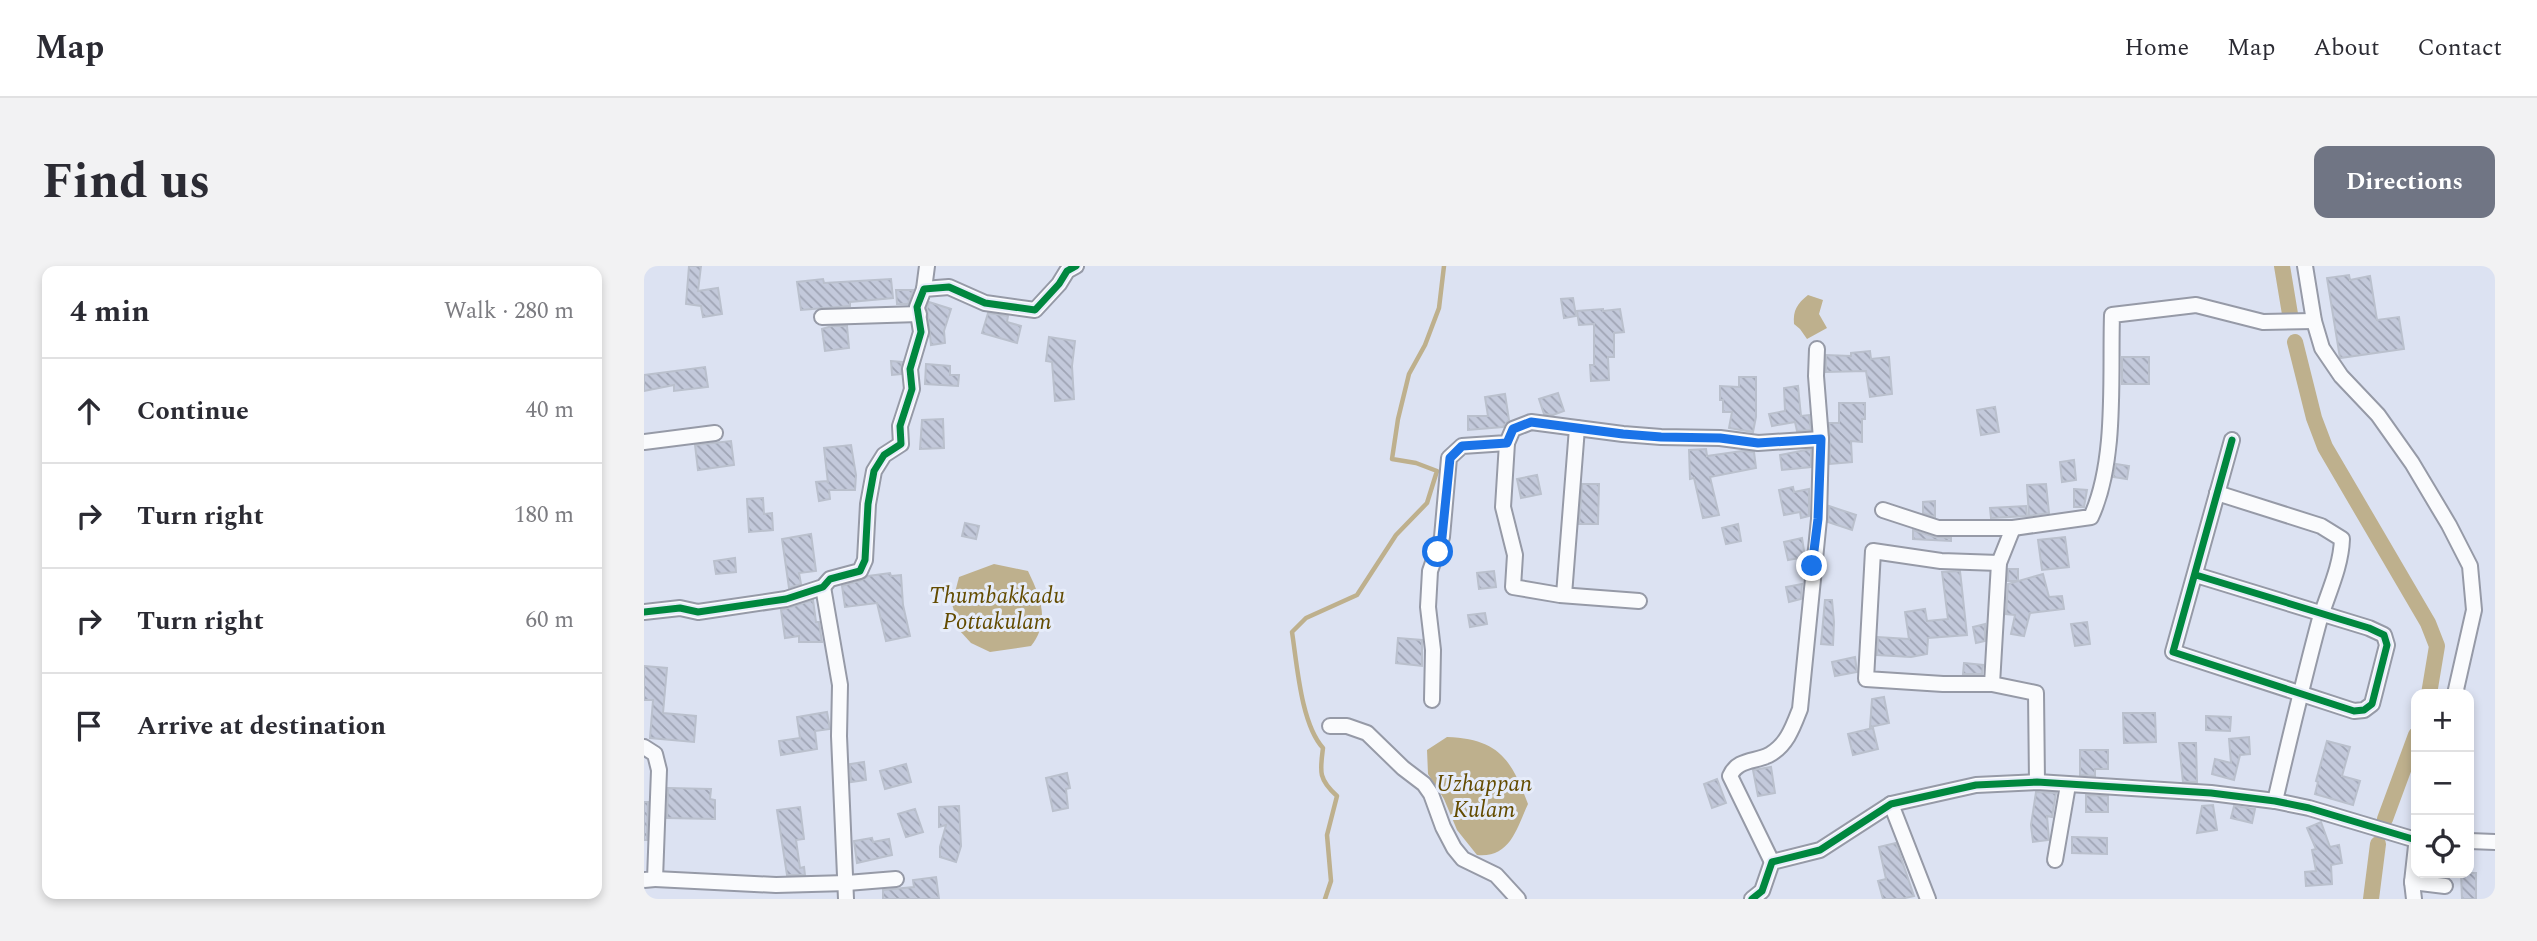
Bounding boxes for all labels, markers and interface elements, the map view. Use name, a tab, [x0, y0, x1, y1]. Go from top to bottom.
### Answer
text: Map	[35, 23, 104, 73]
text: Home	[2124, 30, 2189, 66]
text: Map	[2227, 30, 2275, 66]
text: About	[2313, 30, 2379, 66]
text: Contact	[2417, 30, 2502, 66]
text: Find us	[42, 145, 210, 220]
button: Directions	[2314, 146, 2495, 218]
text: 4 min	[70, 289, 150, 335]
text: Walk · 280 m	[444, 294, 574, 329]
text: Continue	[137, 391, 249, 431]
icon: ahead	[70, 392, 108, 430]
text: 40 m	[525, 393, 574, 428]
text: Turn right	[137, 496, 264, 536]
icon: right	[70, 497, 108, 535]
text: 180 m	[514, 498, 574, 533]
route start	[1422, 536, 1453, 567]
route end	[1796, 550, 1827, 581]
water label: Thumbakkadu Pottakulam	[929, 579, 1065, 640]
text: Turn right	[137, 601, 264, 641]
icon: right	[70, 602, 108, 640]
text: 60 m	[525, 603, 574, 638]
map controls	[2411, 689, 2474, 878]
button: +	[2411, 689, 2474, 752]
text: Arrive at destination	[137, 706, 386, 746]
icon: arrive	[70, 707, 108, 745]
button: −	[2411, 752, 2474, 815]
water label: Uzhappan Kulam	[1436, 767, 1532, 828]
button: locate	[2411, 815, 2474, 878]

